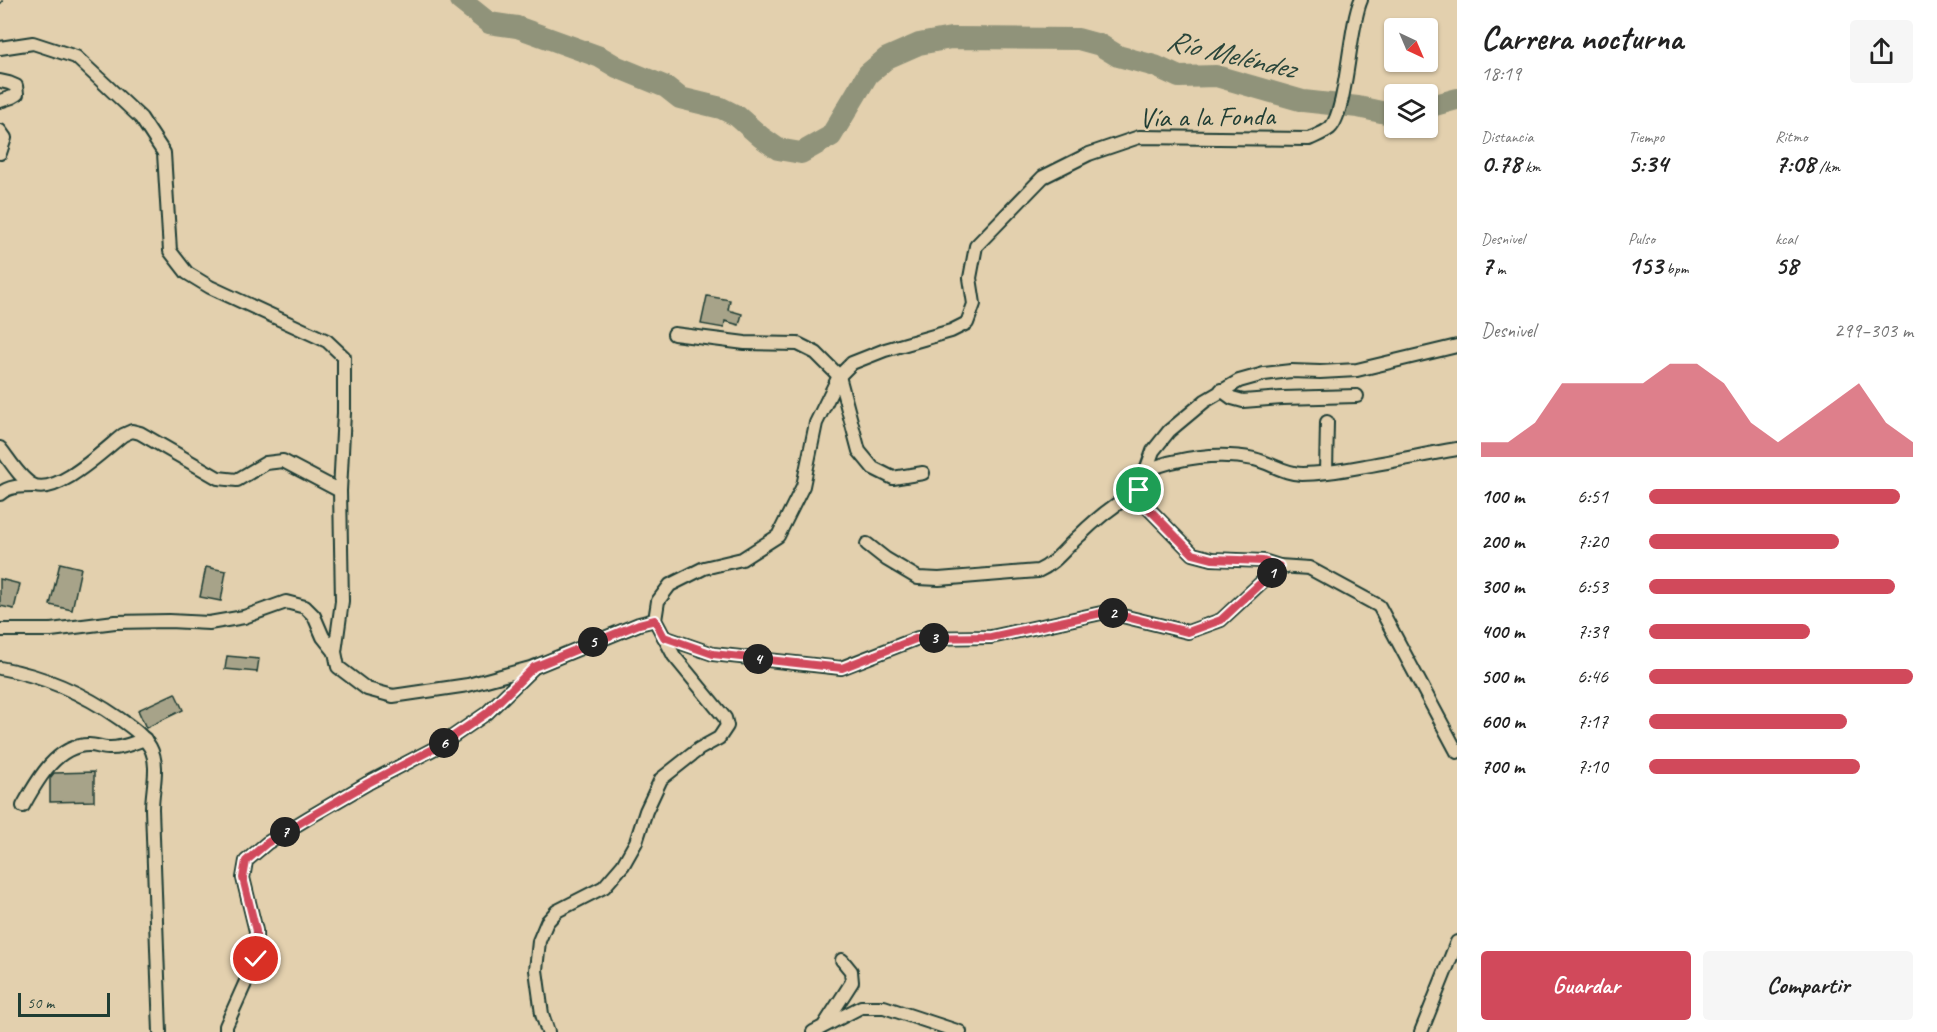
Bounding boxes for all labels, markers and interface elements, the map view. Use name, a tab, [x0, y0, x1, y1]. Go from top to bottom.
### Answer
text: Carrera nocturna	[1481, 17, 1683, 59]
north arrow	[1384, 18, 1438, 72]
map controls	[1384, 18, 1438, 138]
button: share	[1850, 20, 1913, 83]
water label: Río Meléndez	[1163, 21, 1303, 88]
text: 18:19	[1481, 61, 1521, 86]
button: layers	[1384, 84, 1438, 138]
street label: Vía a la Fonda	[1139, 98, 1277, 135]
text: Distancia	[1481, 127, 1534, 147]
text: Tiempo	[1628, 127, 1664, 147]
text: Ritmo	[1775, 127, 1807, 147]
text: 0.78	[1481, 147, 1521, 180]
text: 5:34	[1628, 147, 1668, 180]
text: 7:08	[1775, 147, 1815, 180]
text: km	[1521, 157, 1541, 177]
text: /km	[1815, 157, 1840, 177]
text: Desnivel	[1481, 229, 1524, 249]
text: Pulso	[1628, 229, 1655, 249]
text: kcal	[1775, 229, 1796, 249]
text: 7	[1481, 249, 1493, 282]
text: 153	[1628, 249, 1663, 282]
text: 58	[1775, 249, 1798, 282]
text: m	[1493, 259, 1505, 279]
text: bpm	[1663, 259, 1689, 279]
text: Desnivel	[1481, 318, 1535, 343]
text: 299–303 m	[1834, 318, 1913, 343]
pin	[1113, 464, 1164, 515]
icon: arrive	[1122, 473, 1155, 506]
text: 100 m	[1481, 484, 1524, 509]
text: 6:51	[1577, 484, 1608, 509]
text: 200 m	[1481, 529, 1524, 554]
text: 7:20	[1577, 529, 1608, 554]
pin: 1	[1257, 558, 1287, 588]
text: 1	[1268, 563, 1276, 583]
text: 300 m	[1481, 574, 1524, 599]
text: 6:53	[1577, 574, 1608, 599]
pin: 2	[1098, 598, 1128, 628]
text: 2	[1109, 603, 1117, 623]
text: 400 m	[1481, 619, 1524, 644]
text: 7:39	[1577, 619, 1608, 644]
pin: 3	[919, 623, 949, 653]
pin: 5	[578, 627, 608, 657]
text: 3	[930, 628, 938, 648]
text: 5	[590, 632, 596, 652]
pin: 4	[743, 644, 773, 674]
text: 4	[754, 649, 762, 669]
text: 500 m	[1481, 664, 1524, 689]
text: 6:46	[1577, 664, 1608, 689]
text: 600 m	[1481, 709, 1525, 734]
text: 7:17	[1577, 709, 1608, 734]
pin: 6	[429, 728, 459, 758]
text: 6	[440, 733, 448, 753]
text: 700 m	[1481, 754, 1524, 779]
text: 7:10	[1577, 754, 1608, 779]
pin: 7	[270, 817, 300, 847]
text: 7	[281, 822, 289, 842]
pin	[230, 933, 281, 984]
icon: check	[239, 942, 272, 975]
button: Guardar	[1481, 951, 1691, 1020]
button: Compartir	[1703, 951, 1913, 1020]
scale bar	[18, 990, 110, 1018]
text: 50 m	[27, 993, 54, 1013]

